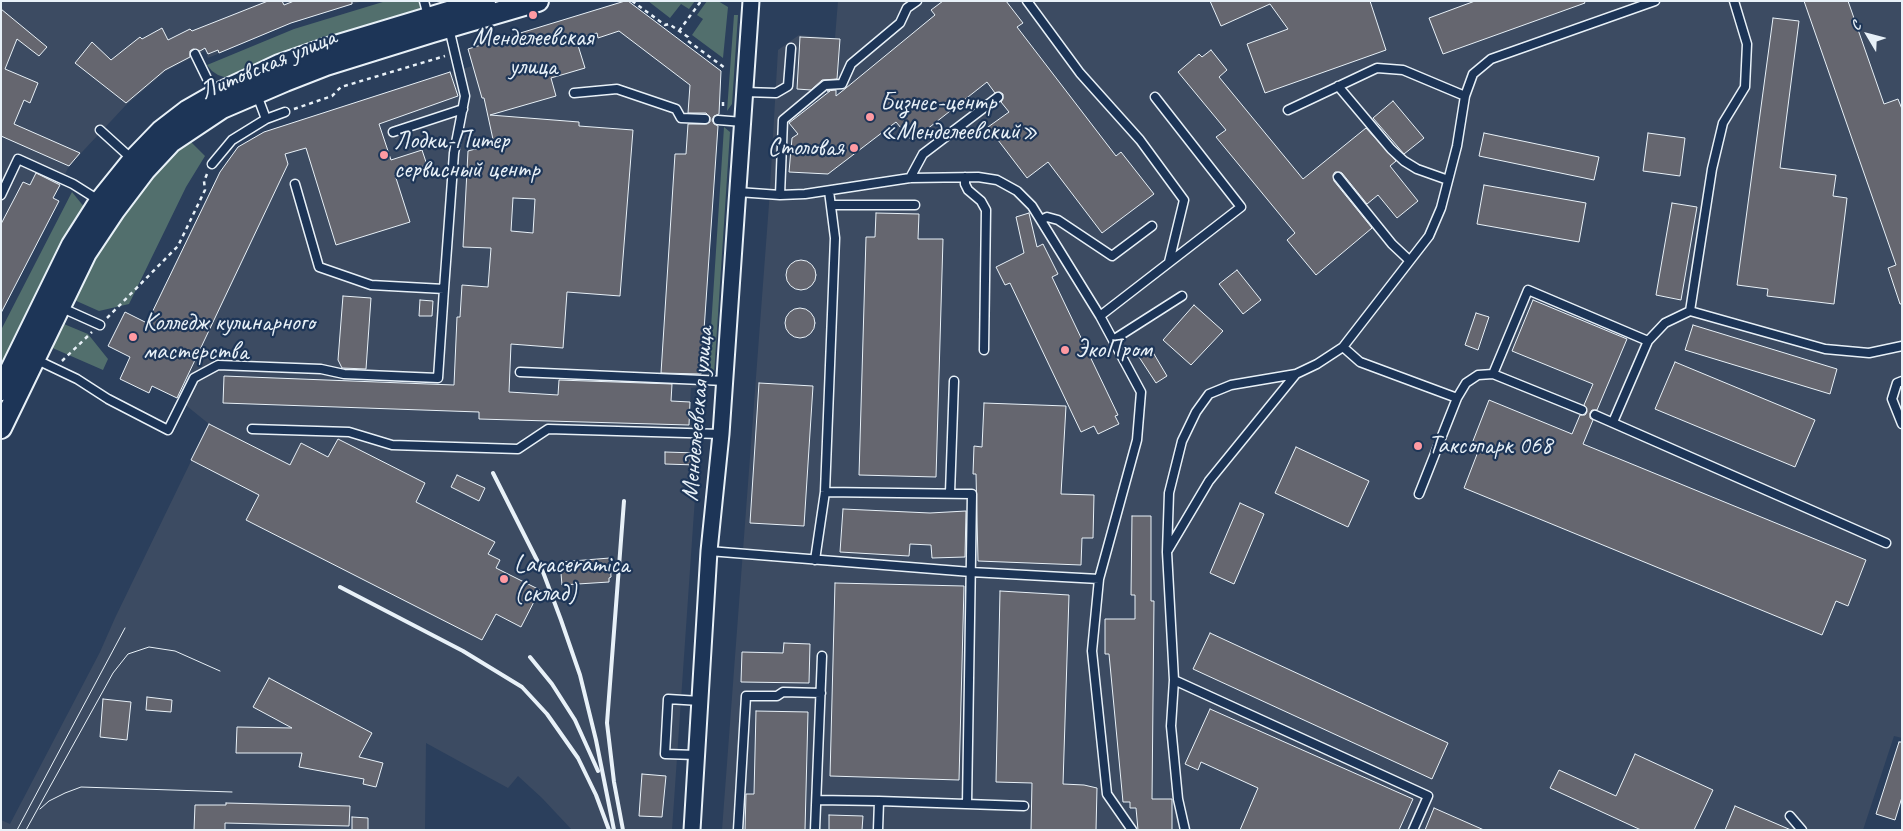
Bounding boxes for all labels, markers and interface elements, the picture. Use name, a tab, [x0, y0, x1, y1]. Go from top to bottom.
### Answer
marker: Менделеевская улица	[527, 9, 539, 21]
north arrow	[1843, 10, 1893, 60]
text: С	[1847, 18, 1864, 34]
street label: Литовская улица	[195, 23, 341, 107]
place label: Менделеевская улица	[473, 23, 593, 82]
place label: Бизнес-центр «Менделеевский»	[880, 88, 1038, 147]
marker: Бизнес-центр «Менделеевский»	[864, 111, 876, 123]
place label: Лодки-Питер сервисный центр	[394, 126, 540, 185]
place label: Столовая	[767, 133, 844, 163]
marker: Столовая	[848, 142, 860, 154]
marker: Лодки-Питер сервисный центр	[378, 149, 390, 161]
place label: Колледж кулинарного мастерства	[143, 308, 315, 367]
street label: Менделеевская улица	[675, 326, 721, 502]
marker: Колледж кулинарного мастерства	[127, 331, 139, 343]
place label: ЭкоПром	[1075, 335, 1152, 365]
marker: ЭкоПром	[1059, 344, 1071, 356]
place label: Таксопарк 068	[1428, 431, 1552, 461]
marker: Таксопарк 068	[1412, 440, 1424, 452]
place label: Laraceramica (склад)	[514, 550, 629, 609]
marker: Laraceramica (склад)	[498, 573, 510, 585]

